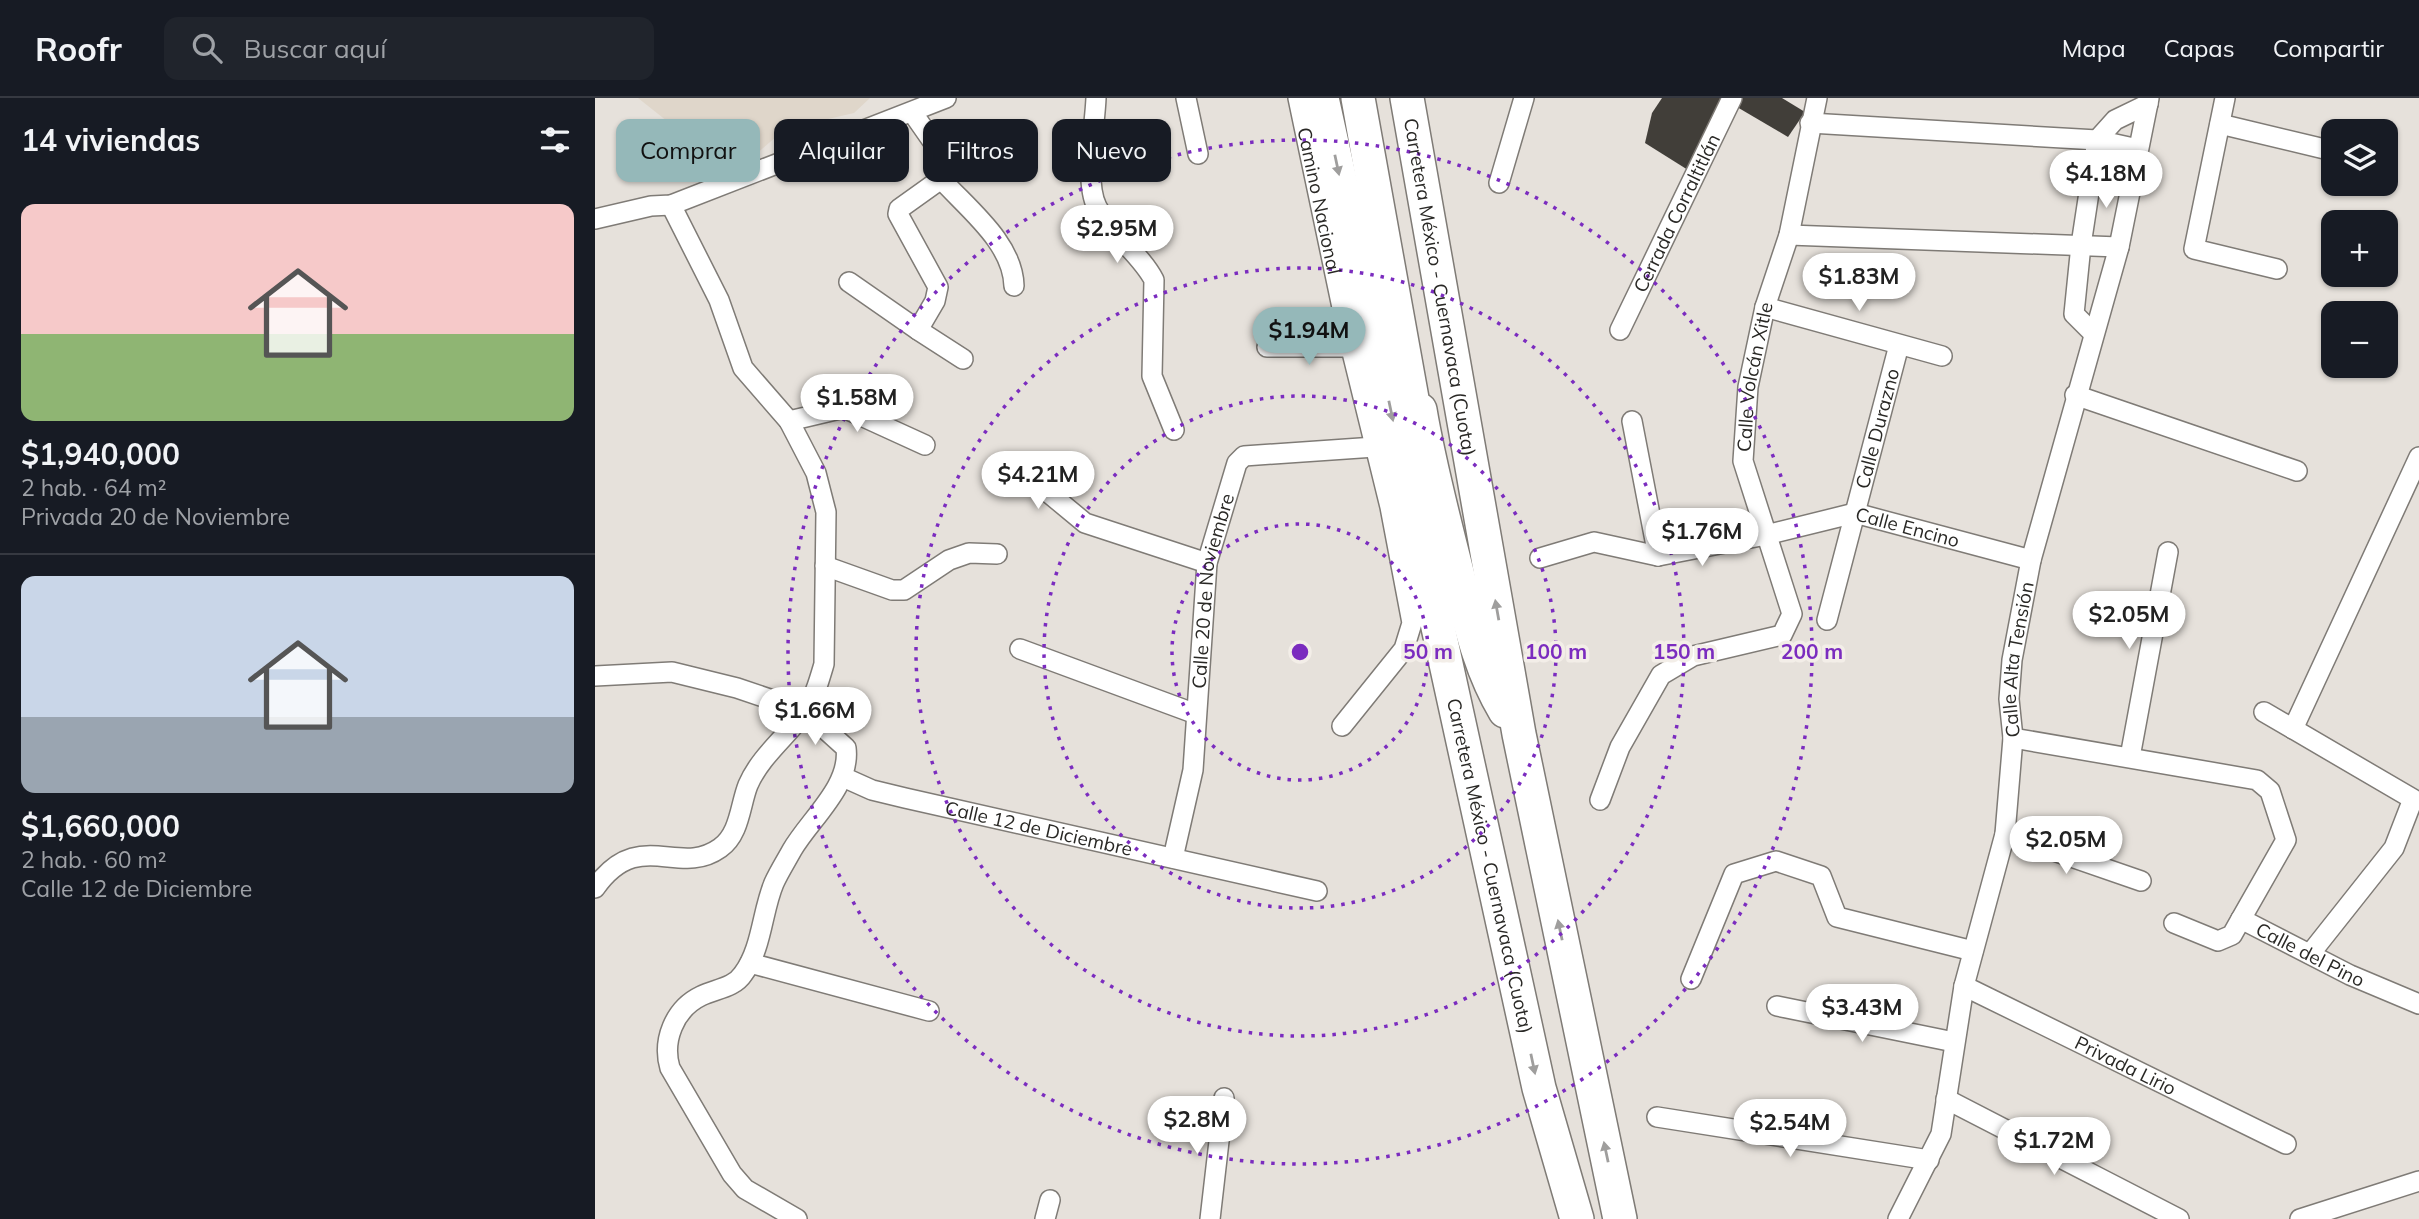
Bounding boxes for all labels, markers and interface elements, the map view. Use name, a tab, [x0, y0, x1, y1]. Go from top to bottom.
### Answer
search box	[164, 17, 654, 80]
text: Roofr	[35, 28, 122, 69]
icon: search	[188, 29, 226, 67]
text: Buscar aquí	[244, 32, 386, 65]
text: Mapa	[2062, 33, 2126, 63]
text: Capas	[2164, 33, 2235, 63]
text: Compartir	[2273, 33, 2384, 63]
street label: Carretera México - Cuernavaca (Cuota)	[1399, 116, 1482, 458]
chip: Comprar	[616, 119, 760, 182]
chip: Alquilar	[774, 119, 909, 182]
chip: Filtros	[923, 119, 1038, 182]
chip: Nuevo	[1052, 119, 1171, 182]
map controls	[2321, 119, 2398, 378]
button: layers	[2321, 119, 2398, 196]
text: 14 viviendas	[21, 121, 200, 159]
icon: filters	[536, 121, 574, 159]
street label: Camino Nacional	[1292, 125, 1347, 277]
street label: Cerrada Corraltitlán	[1628, 130, 1725, 296]
pin: $4.18M	[2049, 150, 2163, 210]
one-way arrow	[1332, 154, 1343, 176]
text: $4.18M	[2066, 158, 2146, 187]
pin: $2.95M	[1060, 206, 1174, 265]
button: +	[2321, 210, 2398, 287]
text: $2.95M	[1077, 213, 1157, 242]
icon: home	[235, 250, 361, 376]
pin: $1.83M	[1802, 254, 1916, 313]
text: $1.83M	[1819, 261, 1899, 290]
street label: Calle Volcán Xitle	[1732, 300, 1778, 453]
button: −	[2321, 301, 2398, 378]
pin: $1.94M	[1252, 308, 1366, 367]
text: $1.94M	[1269, 315, 1349, 344]
street label: Calle Durazno	[1850, 366, 1904, 491]
pin: $1.58M	[800, 374, 914, 434]
text: $1.58M	[817, 382, 897, 411]
one-way arrow	[1386, 400, 1397, 422]
text: $1,940,000	[21, 435, 180, 473]
pin: $4.21M	[981, 452, 1095, 511]
text: $4.21M	[998, 459, 1078, 488]
text: 2 hab. · 64 m²	[21, 473, 166, 502]
street label: Calle 20 de Noviembre	[1187, 490, 1239, 689]
text: Privada 20 de Noviembre	[21, 502, 290, 531]
street label: Calle Encino	[1853, 502, 1962, 552]
pin: $1.76M	[1645, 508, 1759, 568]
text: $1.76M	[1662, 516, 1742, 545]
street label: Calle Alta Tensión	[1997, 580, 2039, 739]
pin: $2.05M	[2072, 592, 2186, 651]
one-way arrow	[1491, 599, 1502, 621]
text: $2.05M	[2089, 599, 2169, 628]
icon: home	[235, 622, 361, 748]
text: 50 m	[1403, 638, 1453, 664]
text: 100 m	[1525, 638, 1587, 664]
text: 150 m	[1653, 638, 1715, 664]
text: 200 m	[1781, 638, 1843, 664]
centre of rings	[1288, 640, 1312, 664]
pin: $1.66M	[758, 688, 872, 747]
text: $1.66M	[775, 695, 855, 724]
street label: Carretera México - Cuernavaca (Cuota)	[1442, 696, 1539, 1036]
street label: Calle 12 de Diciembre	[943, 795, 1135, 861]
text: $1,660,000	[21, 807, 180, 845]
pin: $2.05M	[2009, 816, 2123, 876]
text: $2.05M	[2026, 824, 2106, 853]
text: 2 hab. · 60 m²	[21, 845, 166, 874]
text: Calle 12 de Diciembre	[21, 874, 252, 903]
street label: Calle del Pino	[2252, 917, 2368, 992]
one-way arrow	[1554, 919, 1565, 941]
pin: $3.43M	[1805, 984, 1919, 1044]
text: $3.43M	[1822, 992, 1902, 1021]
street label: Privada Lirio	[2071, 1030, 2180, 1100]
one-way arrow	[1528, 1053, 1539, 1075]
pin: $2.8M	[1148, 1096, 1246, 1156]
pin: $2.54M	[1733, 1100, 1847, 1159]
text: $2.8M	[1163, 1104, 1231, 1133]
text: $2.54M	[1750, 1107, 1830, 1136]
pin: $1.72M	[1997, 1118, 2111, 1177]
text: $1.72M	[2014, 1125, 2094, 1154]
one-way arrow	[1601, 1141, 1612, 1163]

